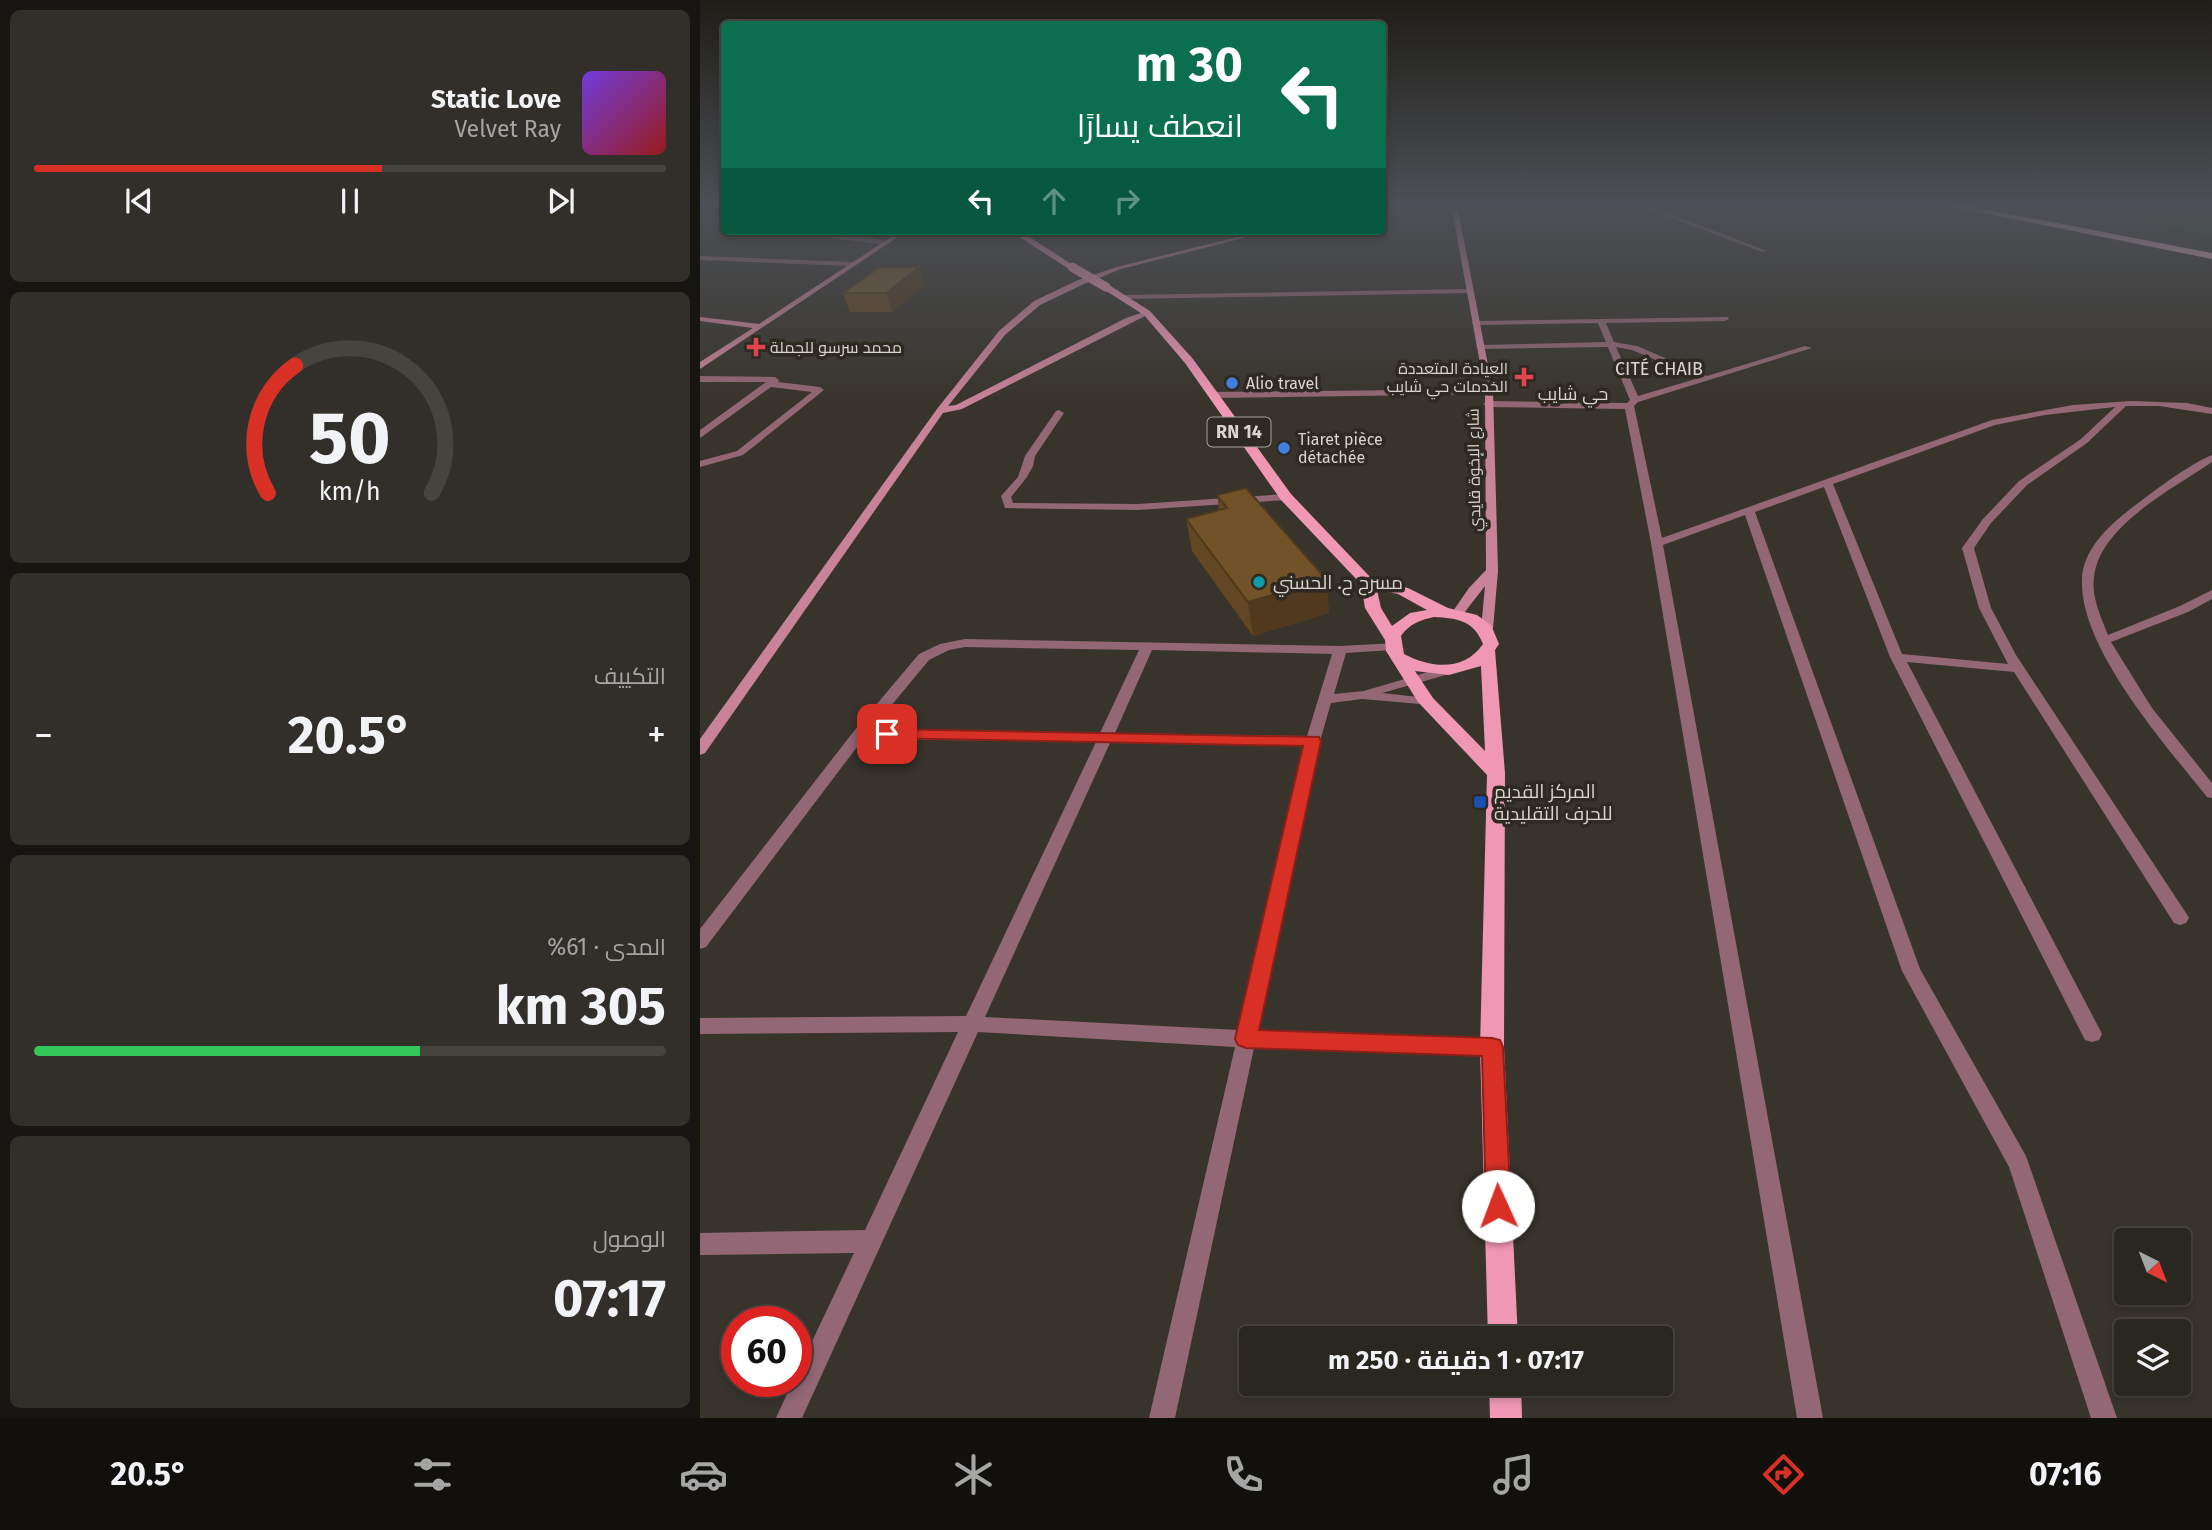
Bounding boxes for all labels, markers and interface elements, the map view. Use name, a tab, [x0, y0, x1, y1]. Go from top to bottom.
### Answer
text: 30 m	[1136, 35, 1243, 94]
icon: left	[1267, 49, 1358, 140]
text: Static Love	[431, 84, 561, 115]
text: انعطف يسارًا	[1077, 107, 1243, 145]
text: Velvet Ray	[454, 115, 561, 143]
icon: previous	[120, 182, 158, 220]
icon: pause	[331, 182, 369, 220]
icon: next	[542, 182, 580, 220]
icon: left	[962, 182, 1000, 220]
icon: ahead	[1035, 182, 1073, 220]
icon: right	[1108, 182, 1146, 220]
place label: محمد سرسو للجملة	[770, 338, 902, 357]
marker: محمد سرسو للجملة	[748, 339, 764, 355]
district label: CITÉ CHAIB	[1615, 357, 1703, 380]
place label: العيادة المتعددة الخدمات حي شايب	[1387, 359, 1508, 400]
marker: العيادة المتعددة الخدمات حي شايب	[1514, 367, 1534, 387]
place label: Alio travel	[1246, 374, 1319, 393]
marker: Alio travel	[1224, 375, 1240, 391]
district label: حي شايب	[1538, 383, 1608, 408]
text: 50	[309, 396, 391, 483]
street label: شارع الإخوة قايدي	[1463, 408, 1489, 532]
road number: RN 14	[1208, 418, 1270, 446]
place label: Tiaret pièce détachée	[1298, 430, 1383, 467]
marker: Tiaret pièce détachée	[1276, 440, 1292, 456]
text: km/h	[319, 477, 381, 507]
place label: مسرح ح. الحسني	[1273, 571, 1403, 597]
marker: مسرح ح. الحسني	[1251, 574, 1267, 590]
text: التكييف	[594, 662, 666, 690]
text: 20.5°	[288, 704, 412, 767]
pin	[857, 704, 917, 764]
text: −	[34, 712, 53, 758]
text: +	[647, 712, 666, 758]
icon: arrive	[868, 715, 906, 753]
place label: المركز القديم للحرف التقليدية	[1494, 780, 1613, 825]
marker: المركز القديم للحرف التقليدية	[1472, 794, 1488, 810]
text: المدى · 61%	[547, 933, 666, 961]
text: 305 km	[496, 975, 666, 1038]
position arrow	[1461, 1169, 1535, 1243]
text: الوصول	[593, 1225, 666, 1253]
north arrow	[2114, 1228, 2191, 1306]
map controls	[2114, 1228, 2191, 1396]
text: 07:17	[553, 1267, 666, 1330]
speed limit sign: 60	[721, 1306, 812, 1397]
button: layers	[2114, 1319, 2191, 1396]
text: 07:17 · 1 دقيقة · 250 m	[1328, 1345, 1584, 1376]
icon: filters	[408, 1450, 457, 1499]
icon: car	[679, 1450, 728, 1499]
icon: climate	[949, 1450, 998, 1499]
icon: phone	[1219, 1450, 1268, 1499]
icon: music	[1489, 1450, 1538, 1499]
icon: directions	[1759, 1450, 1808, 1499]
text: 20.5°	[111, 1455, 187, 1493]
text: 07:16	[2029, 1455, 2101, 1493]

